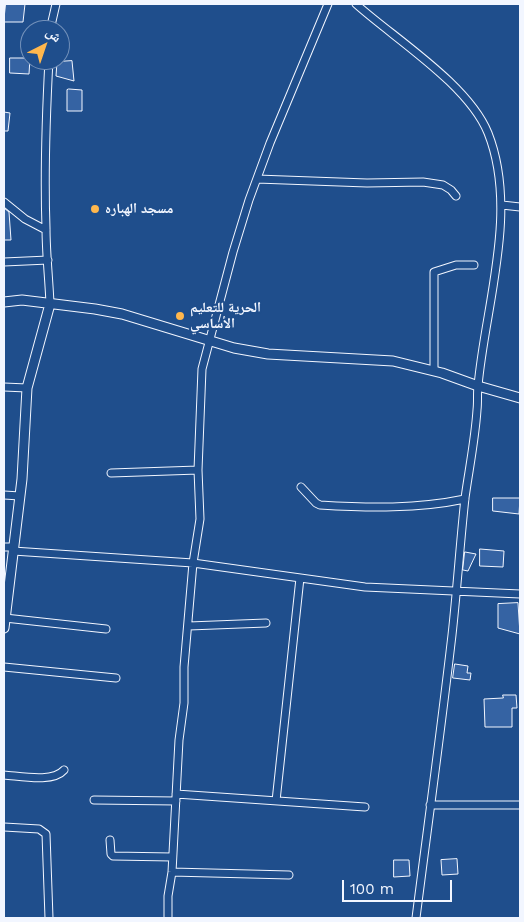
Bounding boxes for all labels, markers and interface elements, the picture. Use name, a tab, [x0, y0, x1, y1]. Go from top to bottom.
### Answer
north arrow	[20, 20, 70, 70]
text: ش	[43, 24, 65, 45]
place label: مسجد الهباره	[105, 201, 173, 217]
marker: مسجد الهباره	[89, 203, 101, 215]
place label: الحرية للتعليم الأساسي	[190, 300, 261, 332]
marker: الحرية للتعليم الأساسي	[174, 310, 186, 322]
scale bar	[344, 870, 454, 902]
text: 100 m	[350, 880, 394, 898]

